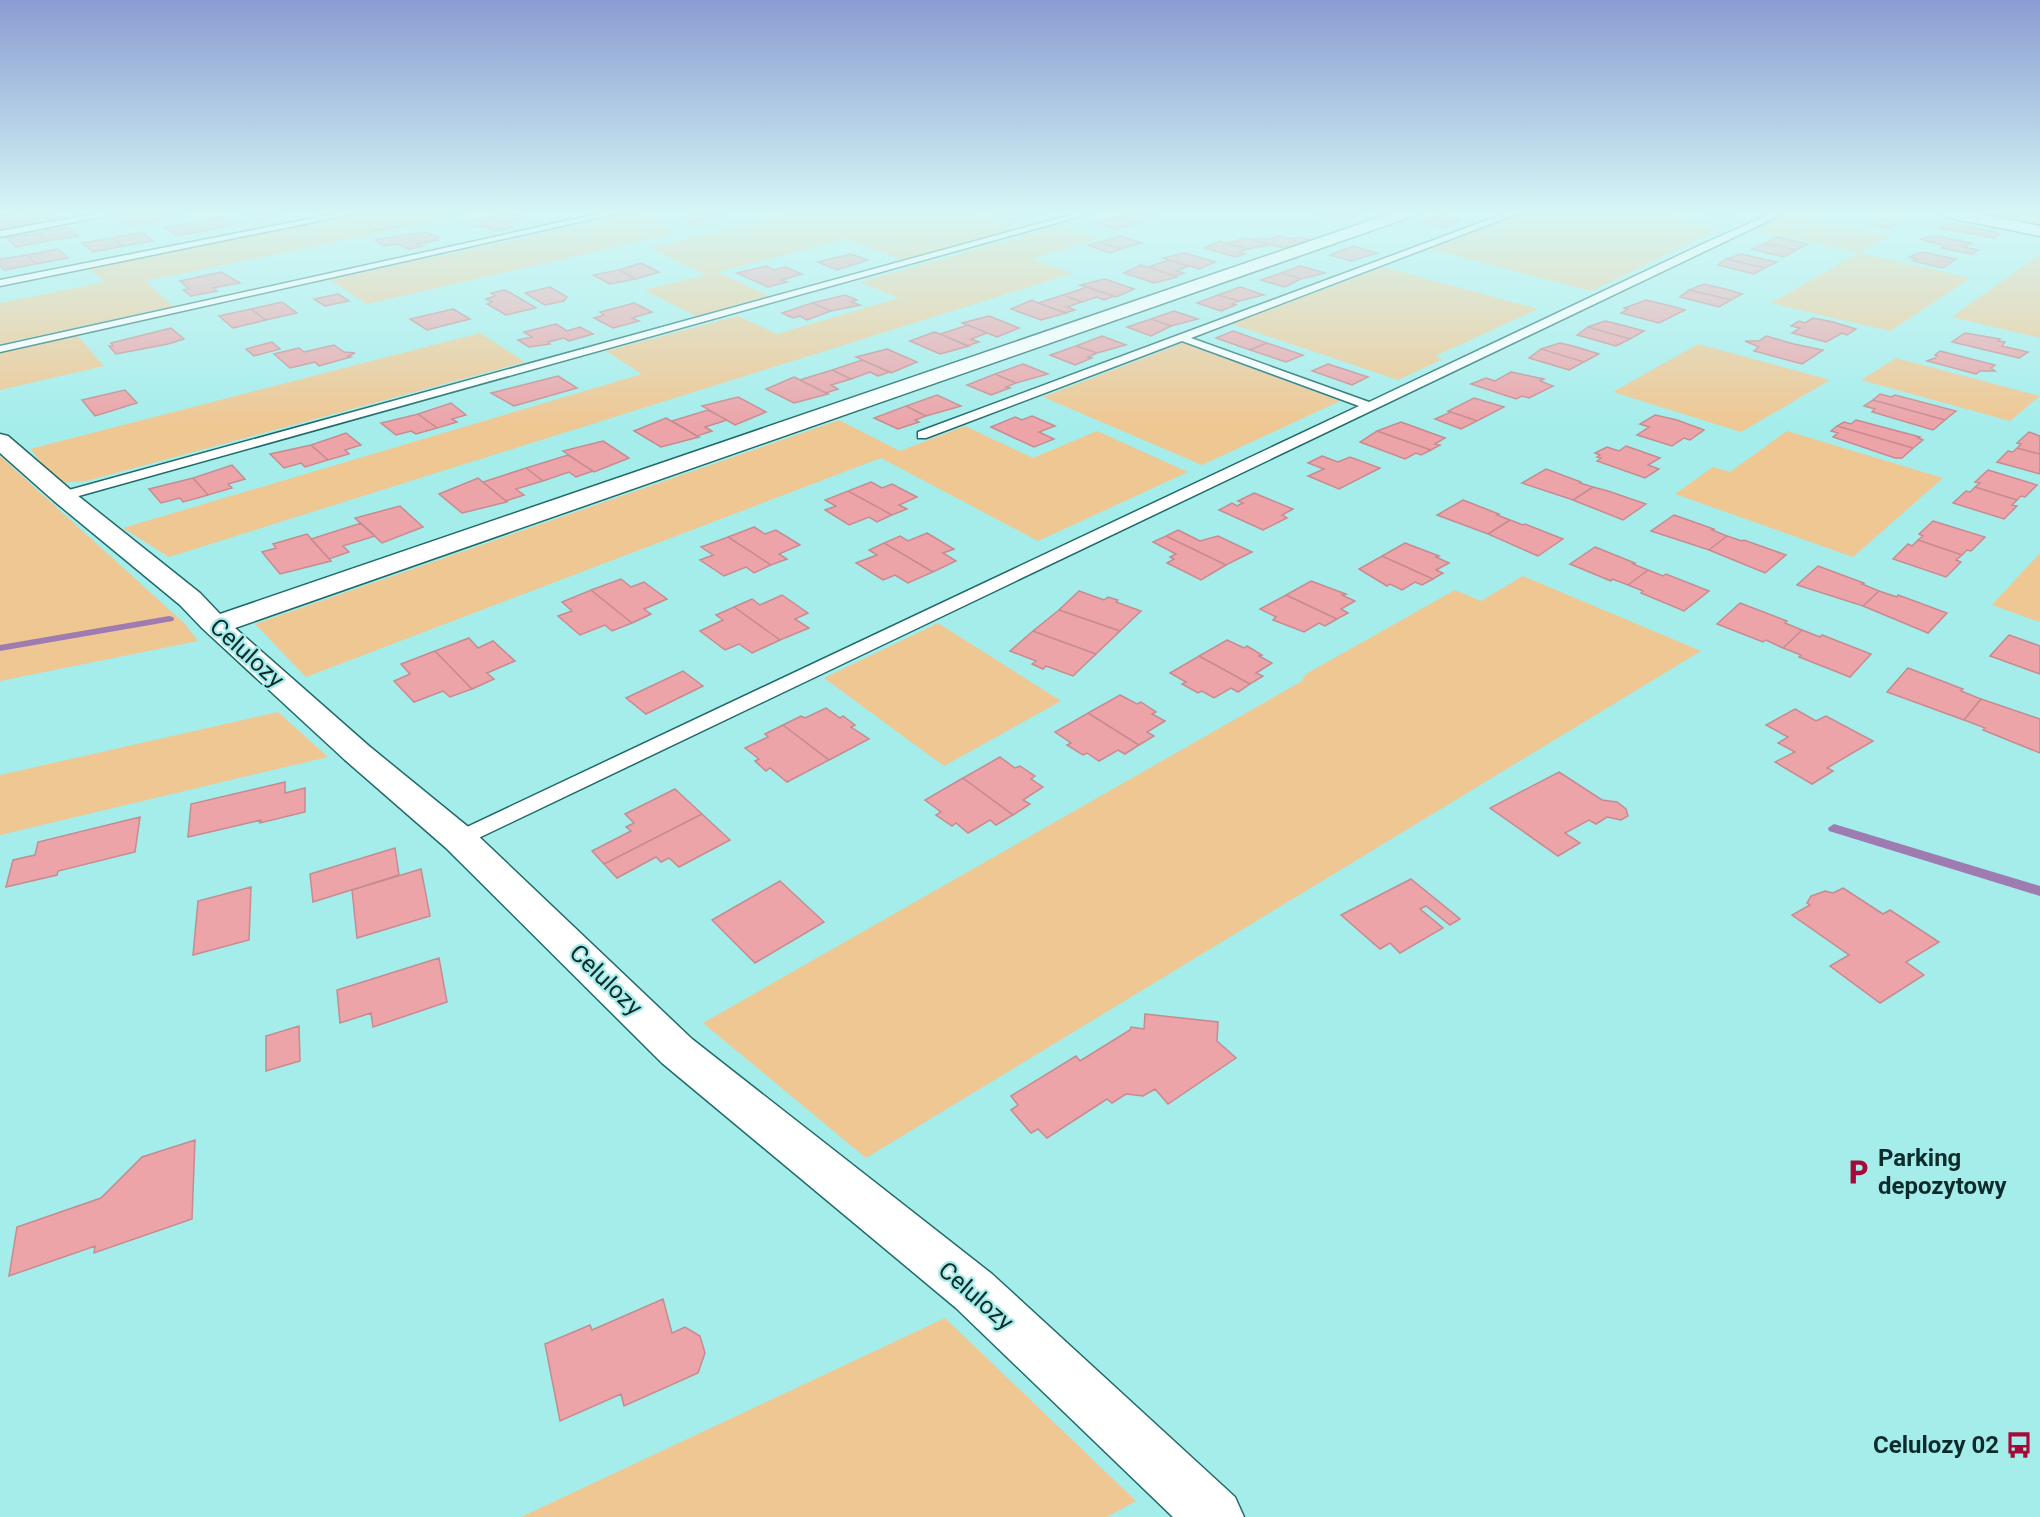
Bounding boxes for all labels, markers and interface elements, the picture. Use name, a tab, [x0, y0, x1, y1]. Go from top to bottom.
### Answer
street label: Celulozy	[204, 612, 290, 694]
street label: Celulozy	[564, 939, 649, 1022]
place label: Parking depozytowy	[1878, 1144, 2008, 1200]
parking icon: Parking depozytowy	[1843, 1157, 1873, 1187]
street label: Celulozy	[933, 1256, 1020, 1337]
bus stop icon: Celulozy 02	[2004, 1430, 2034, 1460]
place label: Celulozy 02	[1873, 1431, 1999, 1459]

